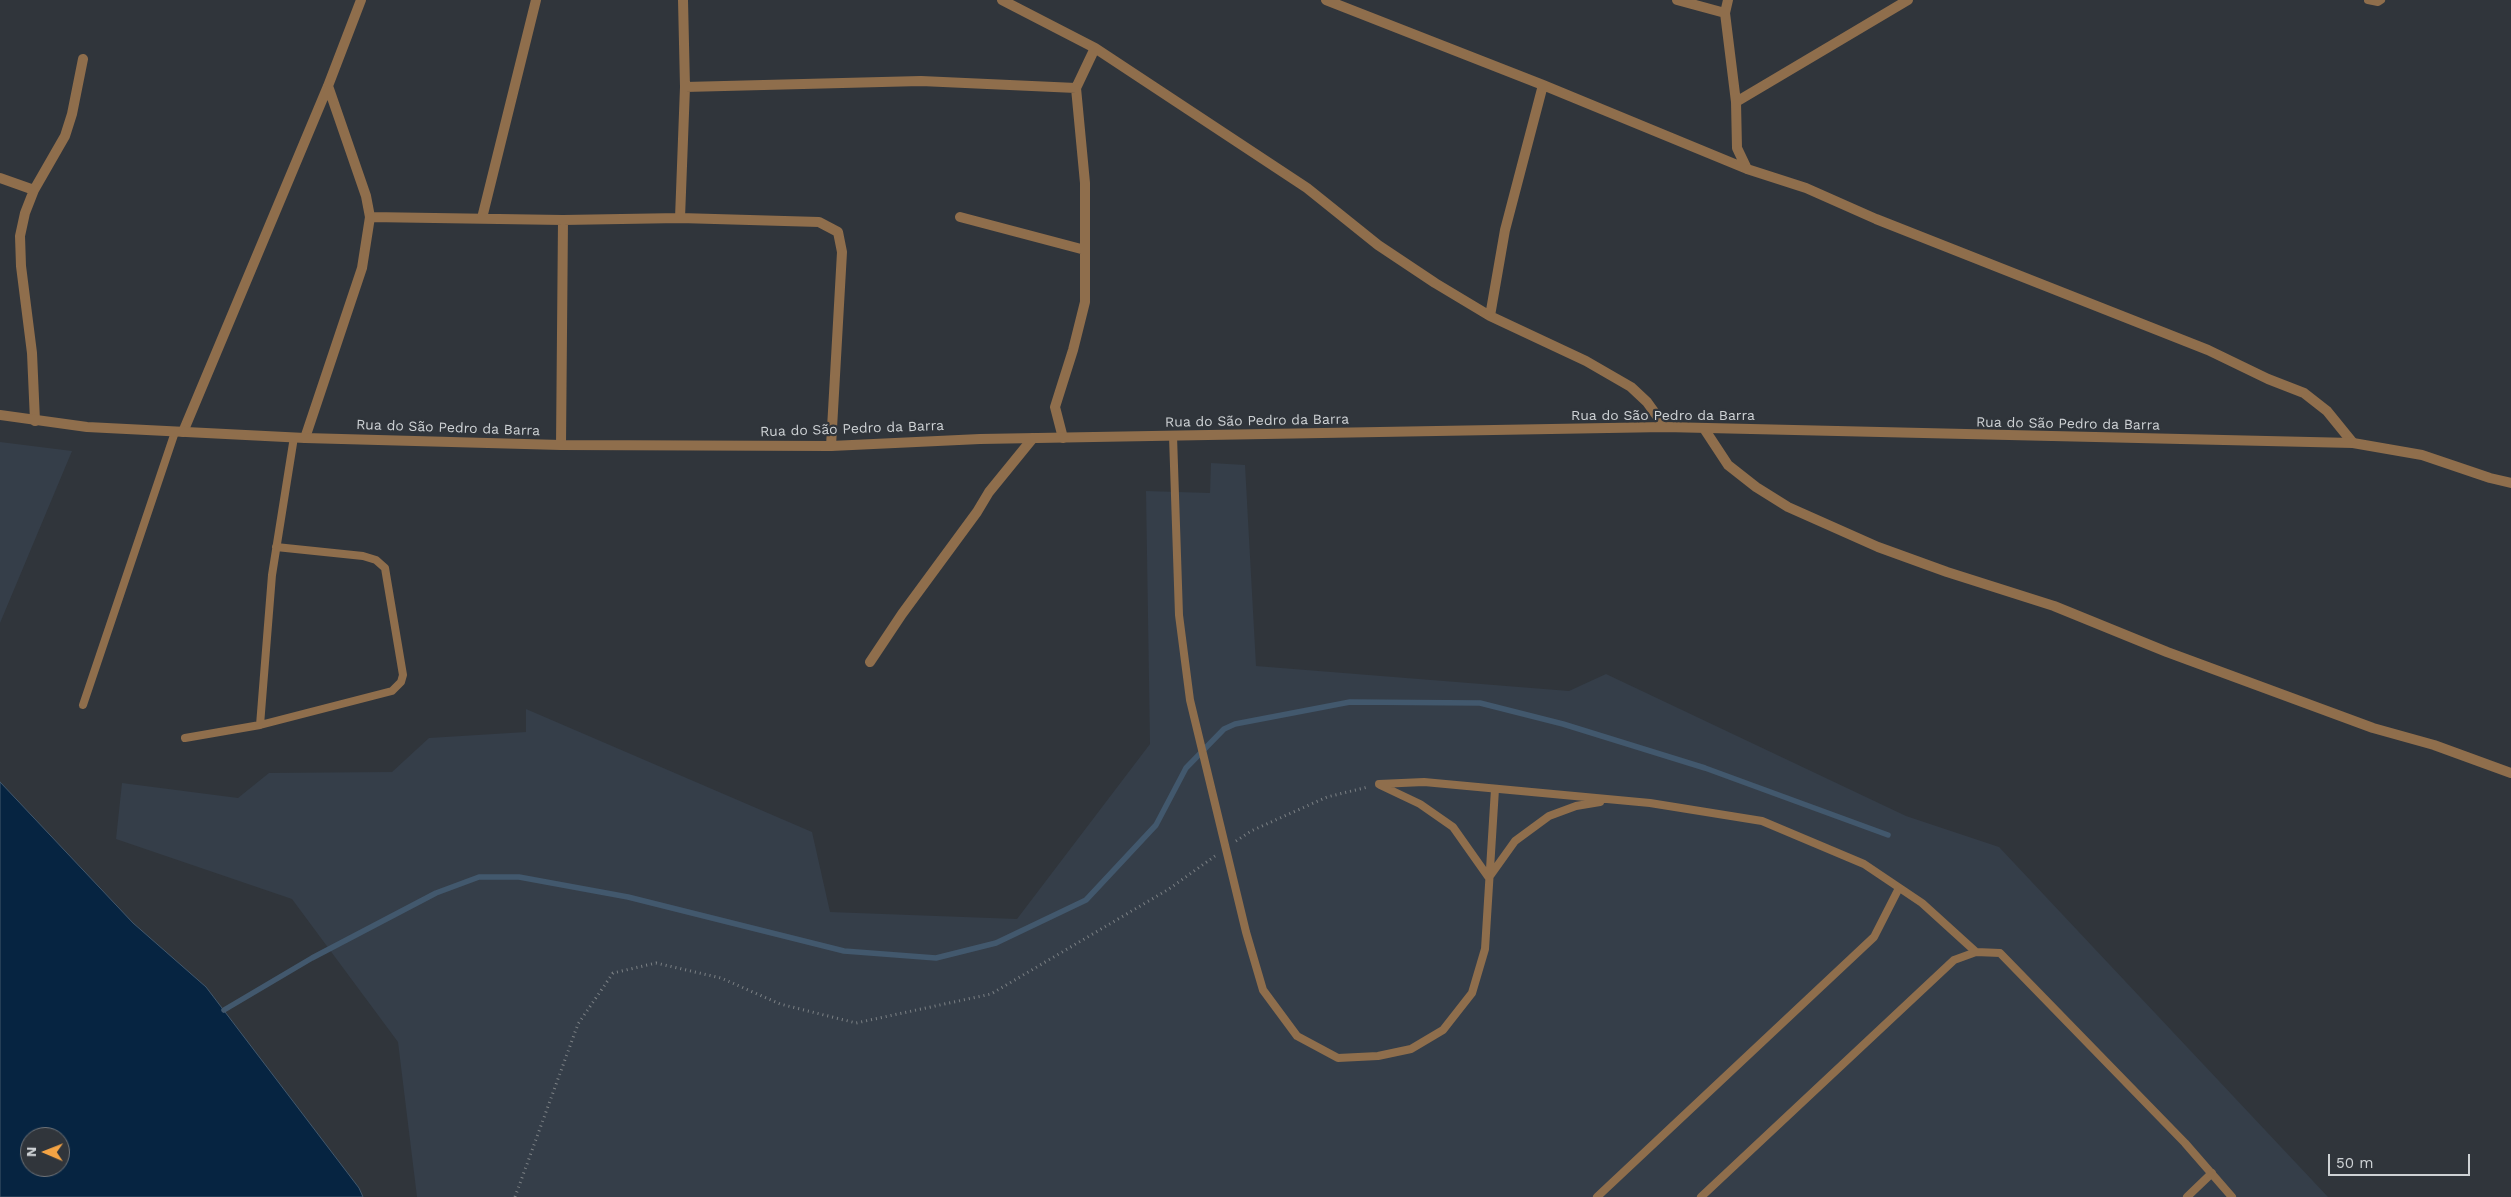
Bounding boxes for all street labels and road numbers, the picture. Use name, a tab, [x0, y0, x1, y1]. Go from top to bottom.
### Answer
street label: Rua do São Pedro da Barra	[1571, 408, 1755, 424]
street label: Rua do São Pedro da Barra	[1165, 411, 1349, 431]
street label: Rua do São Pedro da Barra	[1976, 414, 2160, 434]
street label: Rua do São Pedro da Barra	[356, 416, 540, 440]
street label: Rua do São Pedro da Barra	[760, 417, 944, 441]

